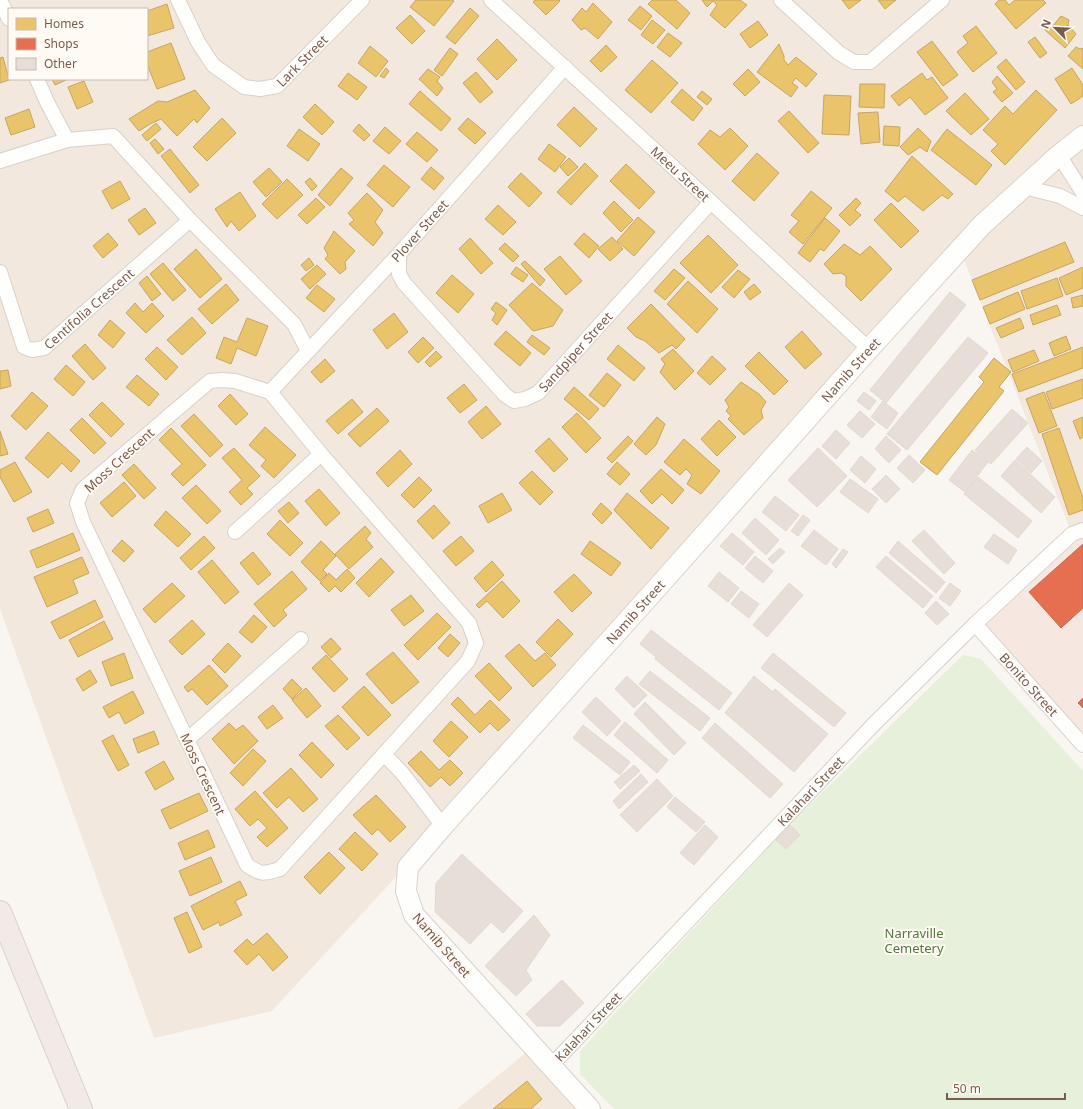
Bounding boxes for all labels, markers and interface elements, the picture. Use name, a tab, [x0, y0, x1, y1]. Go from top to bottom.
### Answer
legend	[8, 8, 148, 80]
north arrow	[1035, 8, 1075, 48]
text: Homes	[44, 15, 84, 32]
text: N	[1037, 17, 1054, 31]
street label: Lark Street	[272, 31, 332, 91]
text: Shops	[44, 35, 79, 52]
text: Other	[44, 55, 77, 72]
street label: Meeu Street	[647, 142, 714, 206]
street label: Plover Street	[387, 195, 452, 266]
street label: Centifolia Crescent	[40, 264, 138, 353]
street label: Sandpiper Street	[534, 308, 617, 396]
street label: Namib Street	[817, 334, 884, 406]
street label: Moss Crescent	[80, 423, 158, 496]
street label: Namib Street	[602, 576, 669, 648]
street label: Bonito Street	[996, 649, 1063, 721]
street label: Moss Crescent	[176, 730, 230, 818]
street label: Kalahari Street	[773, 752, 848, 830]
street label: Namib Street	[409, 909, 475, 981]
park label: Narraville Cemetery	[884, 924, 944, 957]
street label: Kalahari Street	[551, 988, 626, 1066]
scale bar	[947, 1075, 1065, 1101]
text: 50 m	[953, 1080, 981, 1097]

